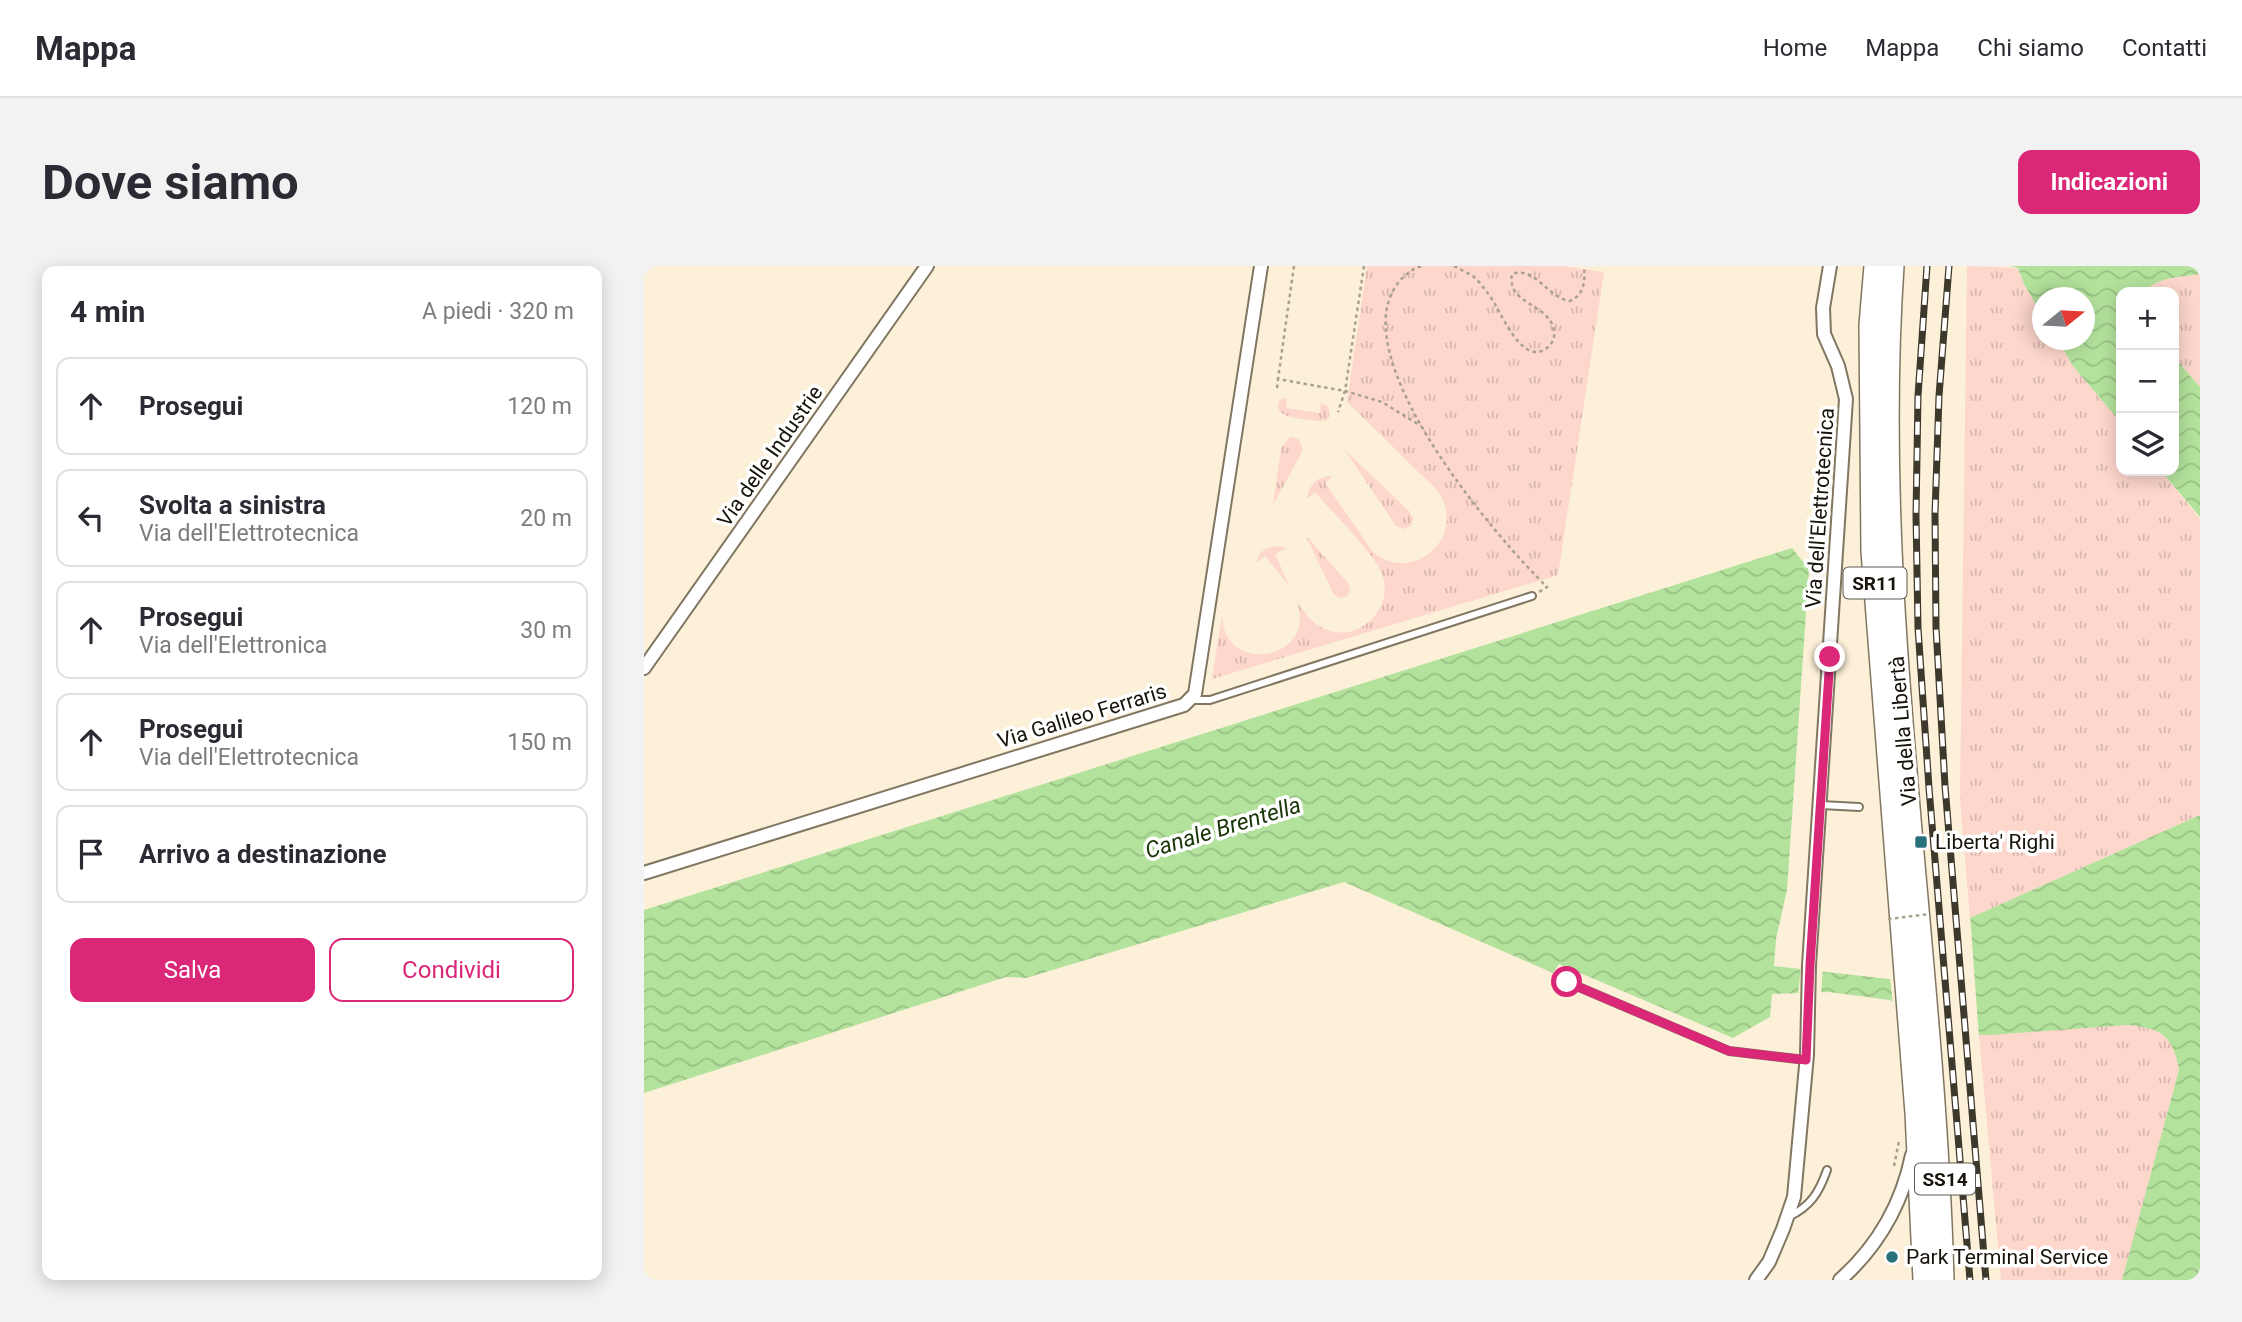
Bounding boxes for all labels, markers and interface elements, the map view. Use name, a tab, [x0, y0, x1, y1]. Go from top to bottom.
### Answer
text: Mappa	[35, 29, 136, 68]
text: Home	[1763, 34, 1827, 62]
text: Mappa	[1865, 34, 1939, 62]
text: Chi siamo	[1977, 34, 2084, 62]
text: Contatti	[2122, 34, 2207, 62]
button: Indicazioni	[2018, 150, 2200, 214]
text: Dove siamo	[42, 154, 299, 211]
north arrow	[2032, 287, 2095, 350]
map controls	[2116, 287, 2179, 476]
button: +	[2116, 287, 2179, 350]
text: 4 min	[70, 294, 145, 329]
text: A piedi · 320 m	[422, 298, 574, 325]
button: −	[2116, 350, 2179, 413]
street label: Via delle Industrie	[712, 381, 828, 531]
icon: ahead	[72, 387, 110, 425]
text: Prosegui	[139, 391, 243, 421]
text: 120 m	[507, 393, 572, 420]
street label: Via dell'Elettrotecnica	[1801, 407, 1839, 609]
button: layers	[2116, 413, 2179, 476]
text: Svolta a sinistra	[139, 490, 326, 520]
icon: left	[72, 499, 110, 537]
text: 20 m	[520, 505, 572, 532]
text: Via dell'Elettrotecnica	[139, 520, 359, 547]
road number: SR11	[1844, 568, 1906, 598]
text: Prosegui	[139, 602, 243, 632]
icon: ahead	[72, 611, 110, 649]
text: 30 m	[520, 617, 572, 644]
text: Via dell'Elettronica	[139, 632, 327, 659]
route end	[1814, 641, 1845, 672]
street label: Via della Libertà	[1885, 655, 1921, 807]
street label: Via Galileo Ferraris	[995, 679, 1169, 753]
text: Prosegui	[139, 714, 243, 744]
icon: ahead	[72, 723, 110, 761]
text: 150 m	[507, 729, 572, 756]
text: Via dell'Elettrotecnica	[139, 744, 359, 771]
water label: Canale Brentella	[1142, 791, 1304, 865]
place label: Liberta' Righi	[1935, 830, 2055, 854]
marker: Liberta' Righi	[1913, 834, 1929, 850]
icon: arrive	[72, 835, 110, 873]
text: Arrivo a destinazione	[139, 839, 386, 869]
button: Salva	[70, 938, 315, 1002]
button: Condividi	[329, 938, 574, 1002]
route start	[1551, 966, 1582, 997]
road number: SS14	[1915, 1163, 1975, 1194]
place label: Park Terminal Service	[1906, 1245, 2108, 1269]
marker: Park Terminal Service	[1884, 1249, 1900, 1265]

